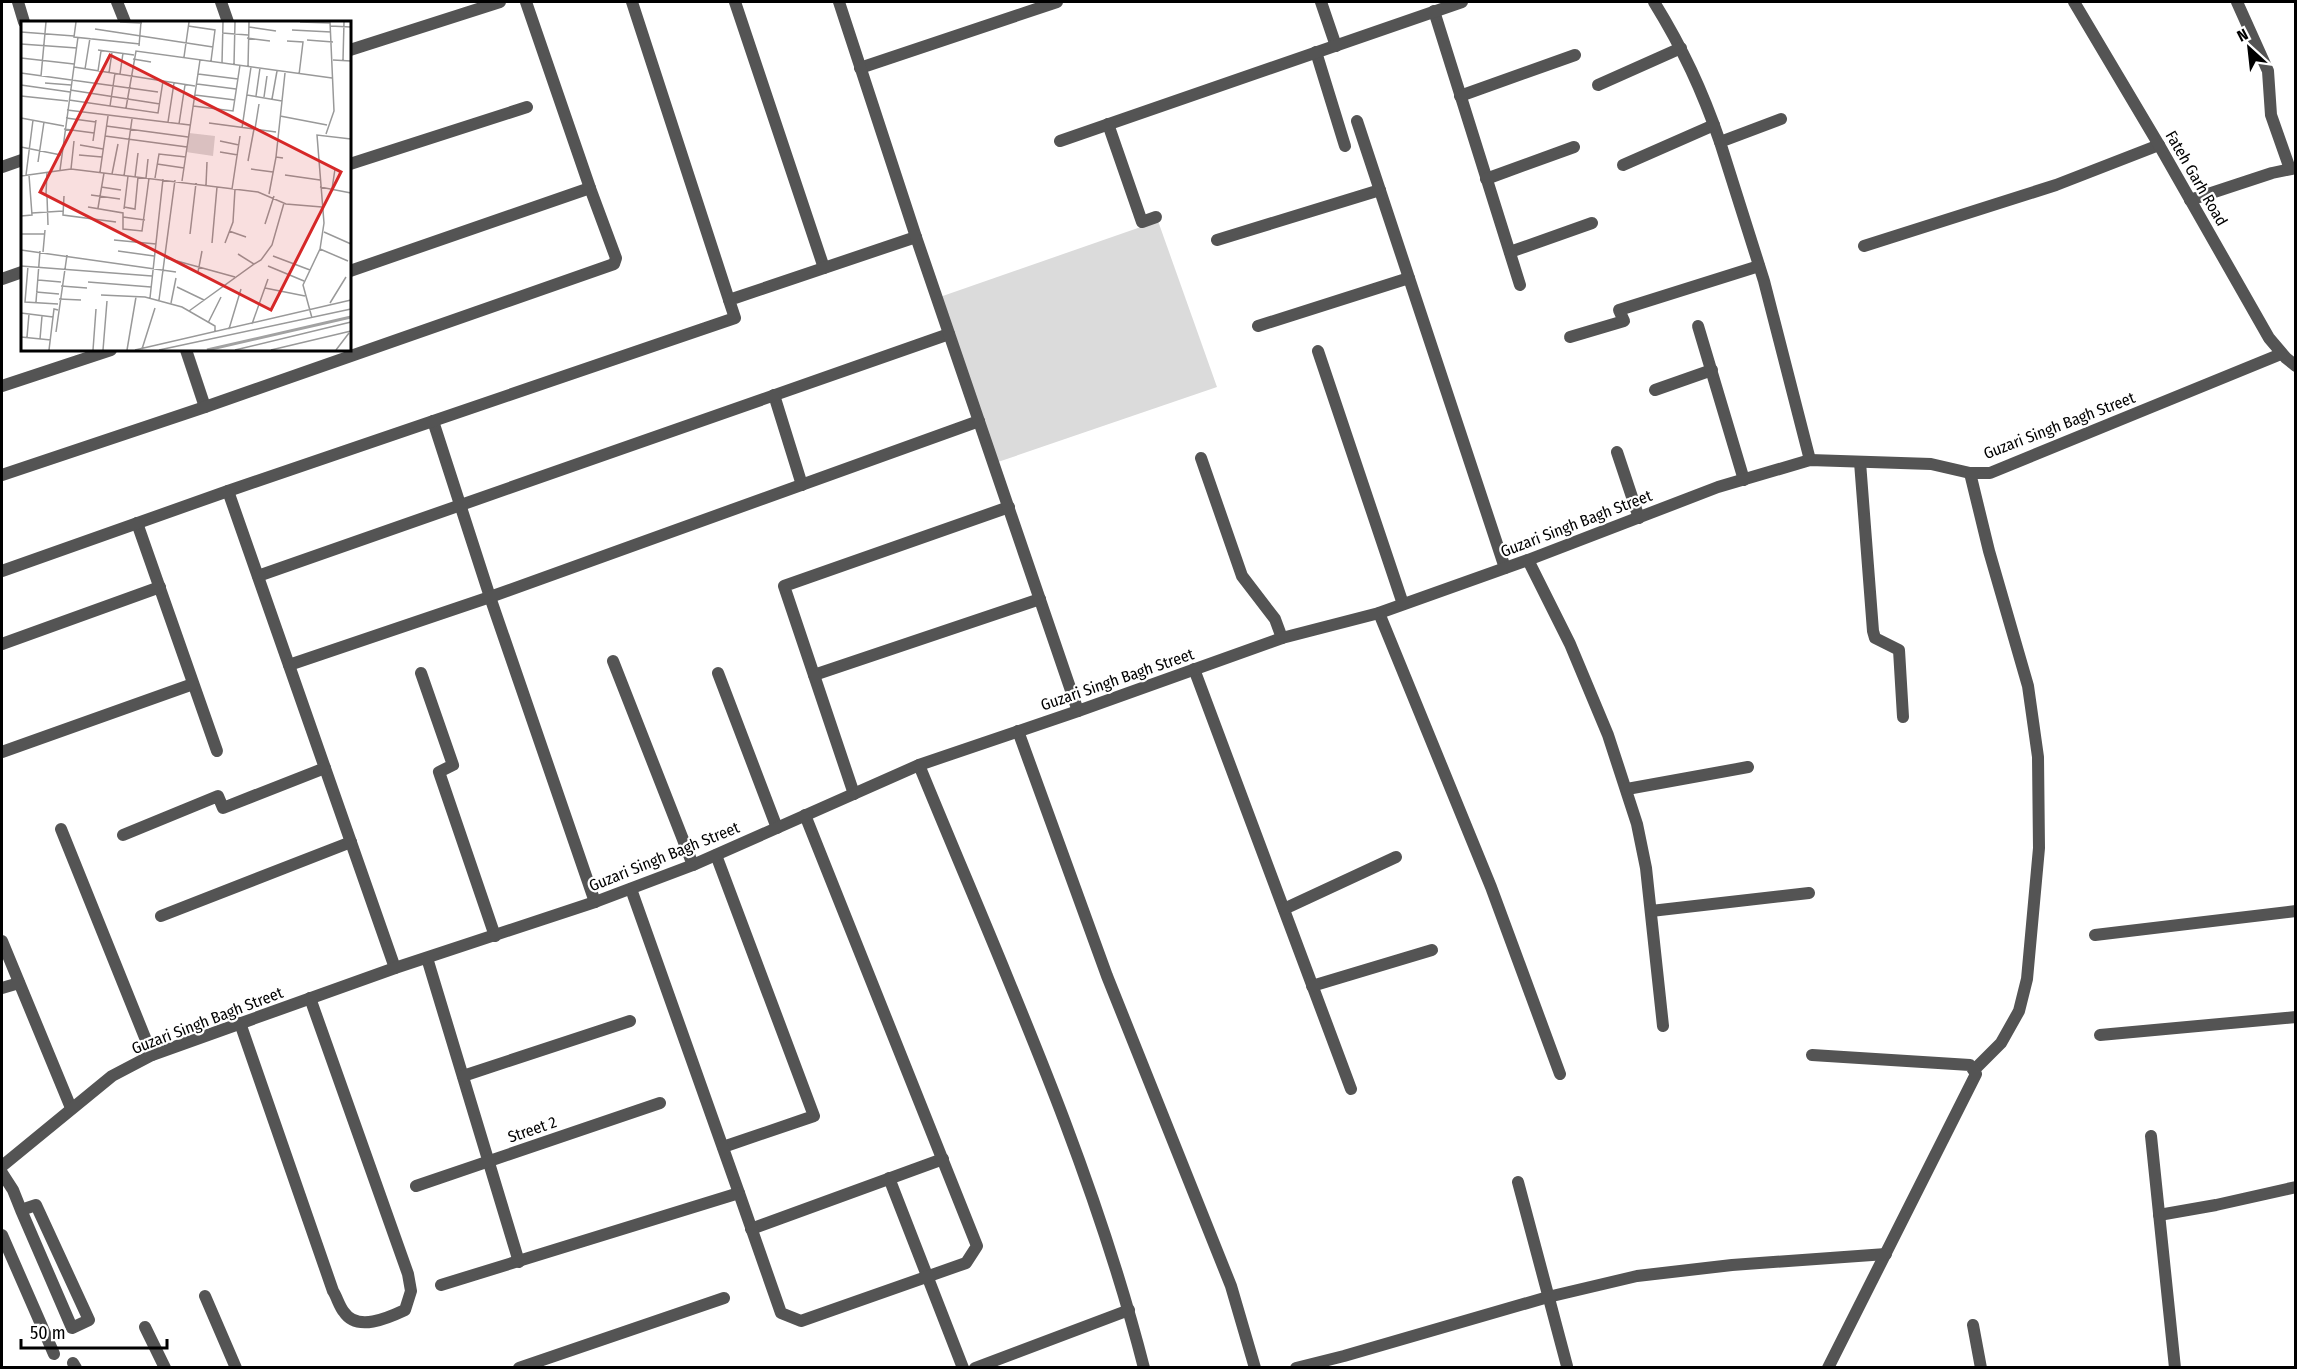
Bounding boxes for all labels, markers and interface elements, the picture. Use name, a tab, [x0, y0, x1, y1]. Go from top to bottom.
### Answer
north arrow	[2219, 18, 2279, 78]
inset map	[21, 21, 351, 351]
text: N	[2234, 24, 2251, 46]
street label: Fateh Garh Road	[2162, 127, 2232, 229]
street label: Guzari Singh Bagh Street	[1981, 388, 2138, 463]
street label: Guzari Singh Bagh Street	[1498, 486, 1655, 561]
street label: Guzari Singh Bagh Street	[1038, 644, 1197, 715]
street label: Guzari Singh Bagh Street	[586, 817, 743, 895]
street label: Guzari Singh Bagh Street	[129, 983, 286, 1058]
street label: Street 2	[505, 1112, 559, 1147]
scale bar	[21, 1312, 166, 1350]
text: 50 m	[30, 1322, 66, 1344]

